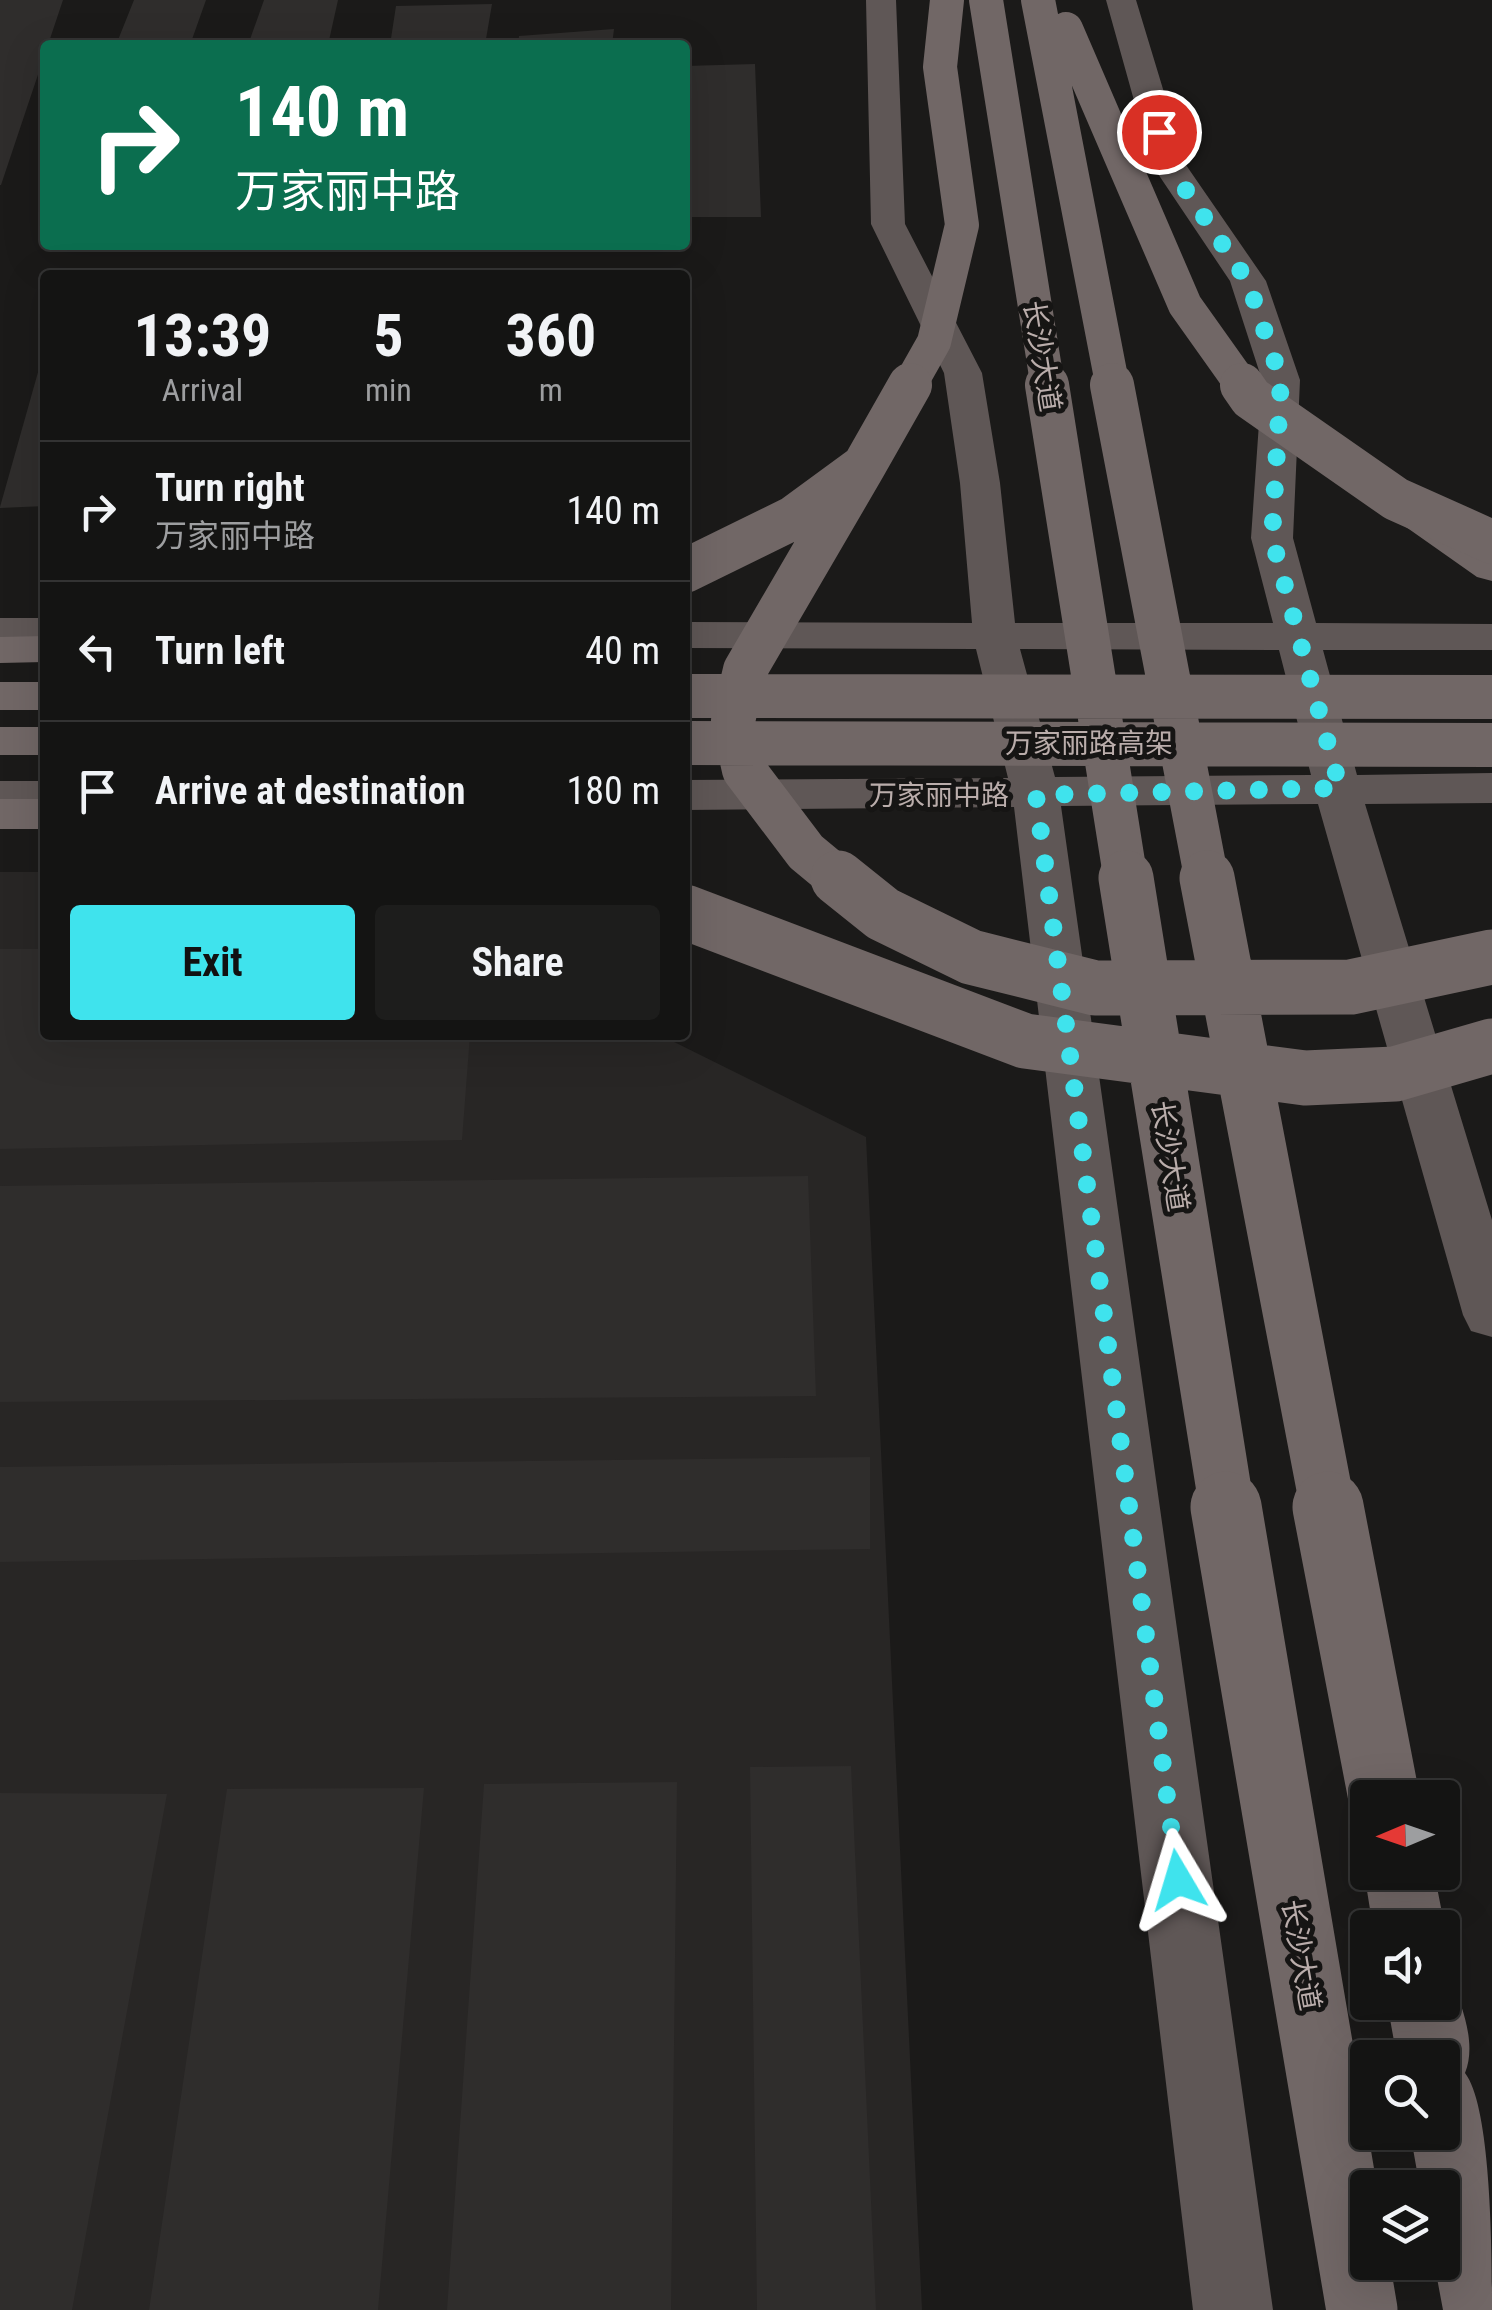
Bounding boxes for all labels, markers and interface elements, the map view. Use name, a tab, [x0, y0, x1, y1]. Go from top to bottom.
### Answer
text: 140 m	[235, 71, 409, 153]
icon: right	[70, 80, 200, 210]
pin	[1117, 90, 1202, 175]
icon: arrive	[1132, 105, 1187, 160]
text: 万家丽中路	[235, 165, 460, 218]
street label: 长沙大道	[1017, 298, 1067, 414]
text: 13:39	[134, 300, 271, 371]
text: 5	[373, 300, 404, 371]
text: 360	[505, 300, 596, 371]
text: Arrival	[162, 371, 243, 409]
text: min	[365, 371, 412, 409]
text: m	[539, 371, 563, 409]
text: Turn right	[155, 466, 305, 510]
icon: right	[70, 484, 125, 539]
text: 140 m	[566, 489, 660, 533]
text: 万家丽中路	[155, 517, 315, 555]
icon: left	[70, 624, 125, 679]
text: Turn left	[155, 629, 285, 673]
text: 40 m	[585, 629, 660, 673]
street label: 万家丽路高架	[1005, 727, 1173, 760]
icon: arrive	[70, 764, 125, 819]
text: Arrive at destination	[155, 769, 465, 813]
text: 180 m	[566, 769, 660, 813]
street label: 万家丽中路	[869, 779, 1009, 812]
button: Exit	[70, 905, 355, 1020]
button: Share	[375, 905, 660, 1020]
street label: 长沙大道	[1145, 1098, 1195, 1214]
north arrow	[1350, 1780, 1460, 1890]
map controls	[1350, 1780, 1460, 2280]
position arrow	[1126, 1828, 1230, 1932]
street label: 长沙大道	[1275, 1897, 1327, 2013]
button: sound	[1350, 1910, 1460, 2020]
button: search	[1350, 2040, 1460, 2150]
button: layers	[1350, 2170, 1460, 2280]

